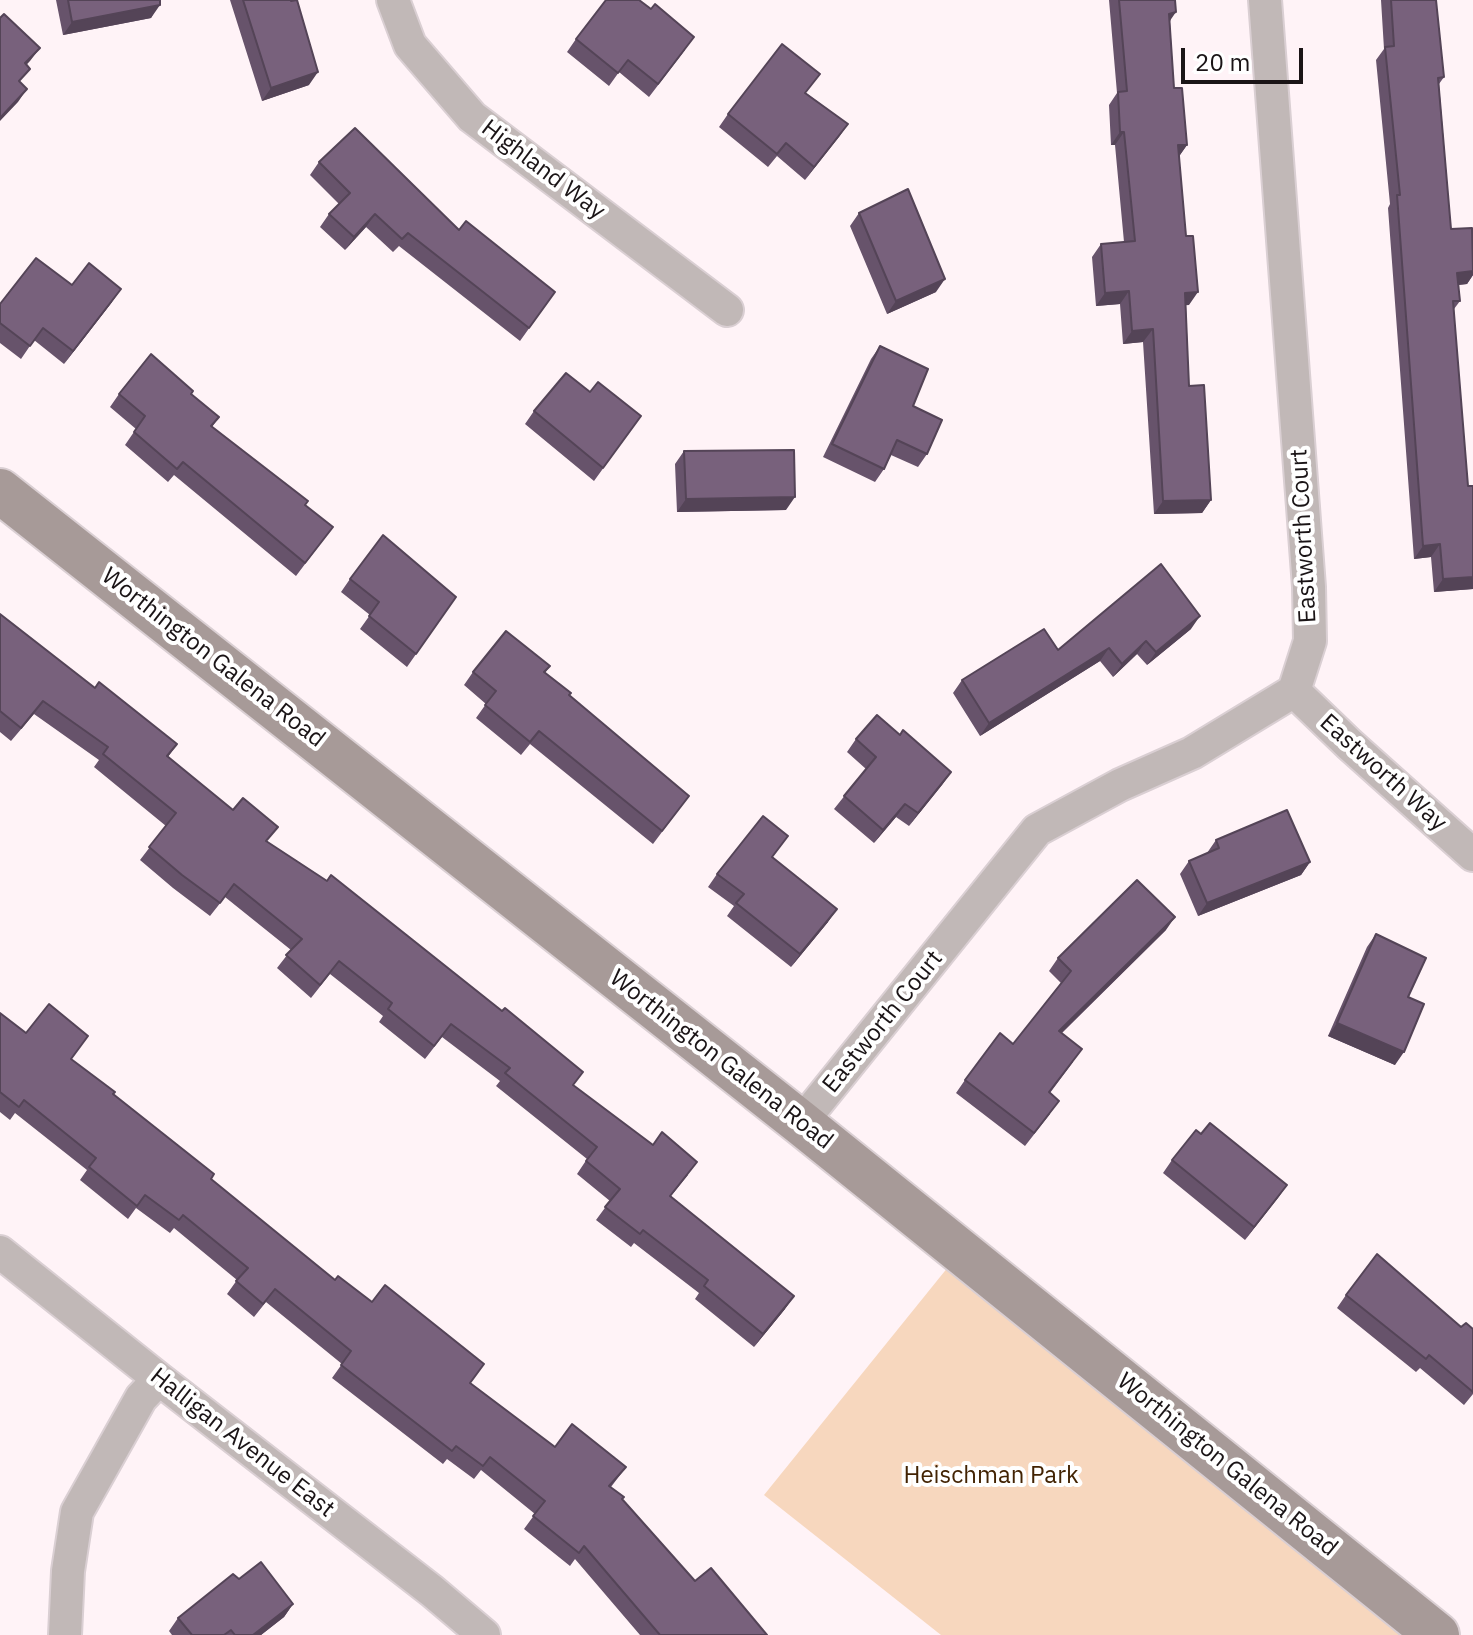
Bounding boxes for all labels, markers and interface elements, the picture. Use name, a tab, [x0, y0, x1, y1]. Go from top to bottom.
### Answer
scale bar	[1185, 32, 1307, 82]
text: 20 m	[1195, 46, 1250, 78]
street label: Highland Way	[475, 114, 611, 226]
street label: Eastworth Court	[1285, 448, 1323, 624]
street label: Worthington Galena Road	[96, 562, 330, 754]
street label: Eastworth Way	[1314, 708, 1452, 838]
street label: Eastworth Court	[817, 945, 949, 1099]
street label: Worthington Galena Road	[604, 964, 838, 1156]
street label: Halligan Avenue East	[144, 1362, 340, 1524]
street label: Worthington Galena Road	[1111, 1367, 1343, 1563]
park label: Heischman Park	[903, 1462, 1079, 1490]

